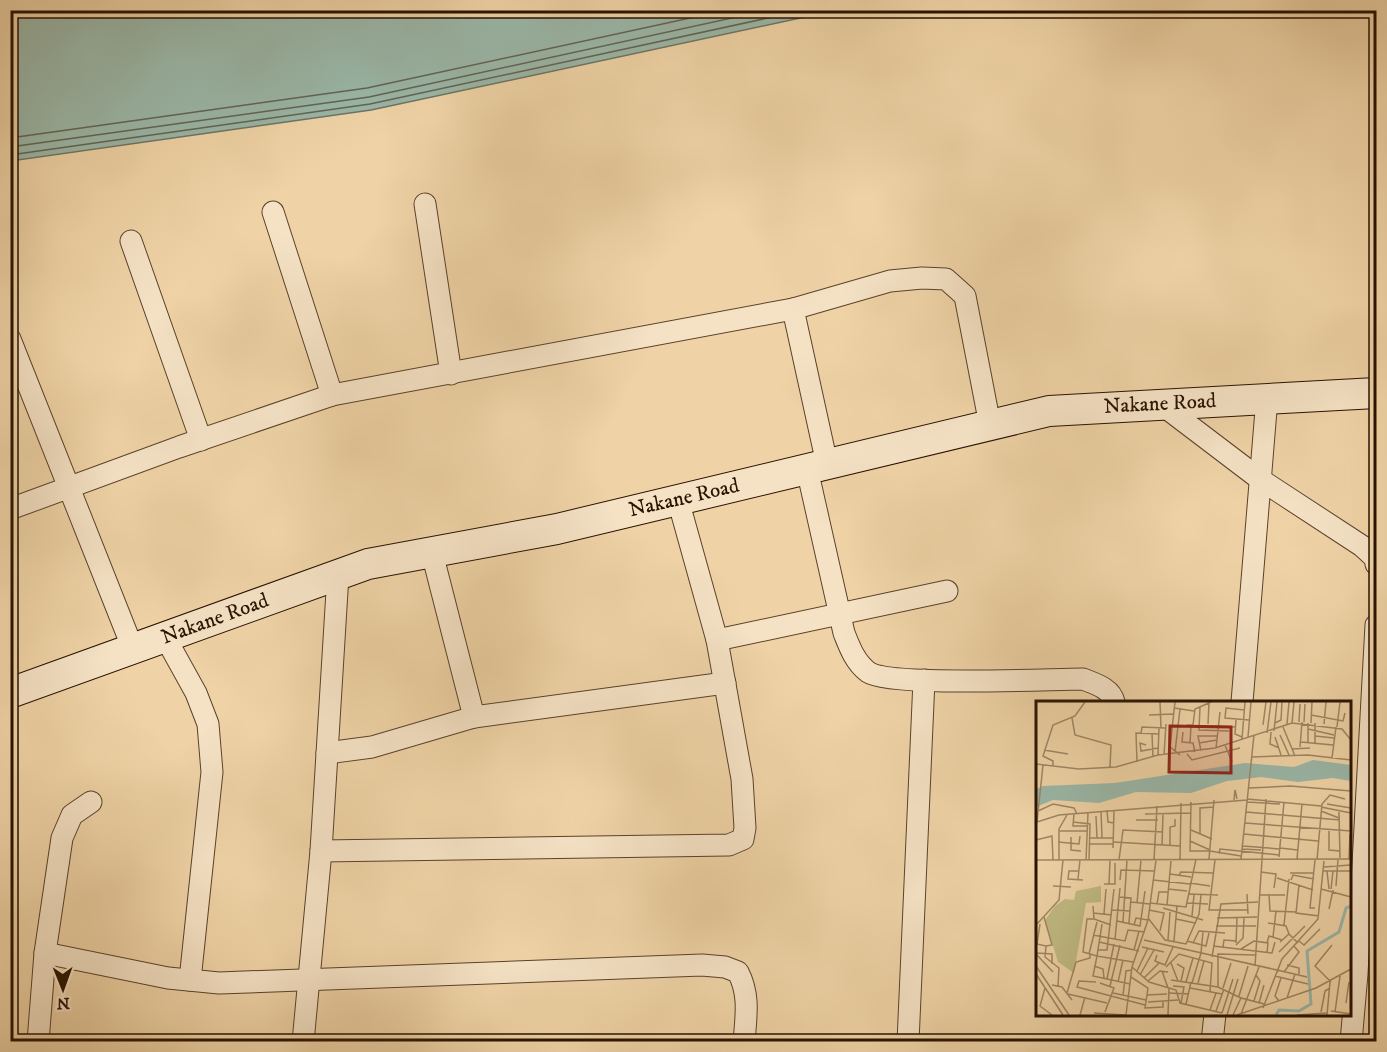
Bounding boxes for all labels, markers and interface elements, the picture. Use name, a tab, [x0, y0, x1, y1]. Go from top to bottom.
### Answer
street label: Nakane Road	[1103, 388, 1217, 420]
street label: Nakane Road	[626, 473, 742, 523]
street label: Nakane Road	[158, 587, 273, 650]
inset map	[1036, 701, 1351, 1016]
north arrow	[33, 959, 93, 1019]
text: N	[57, 993, 70, 1013]

